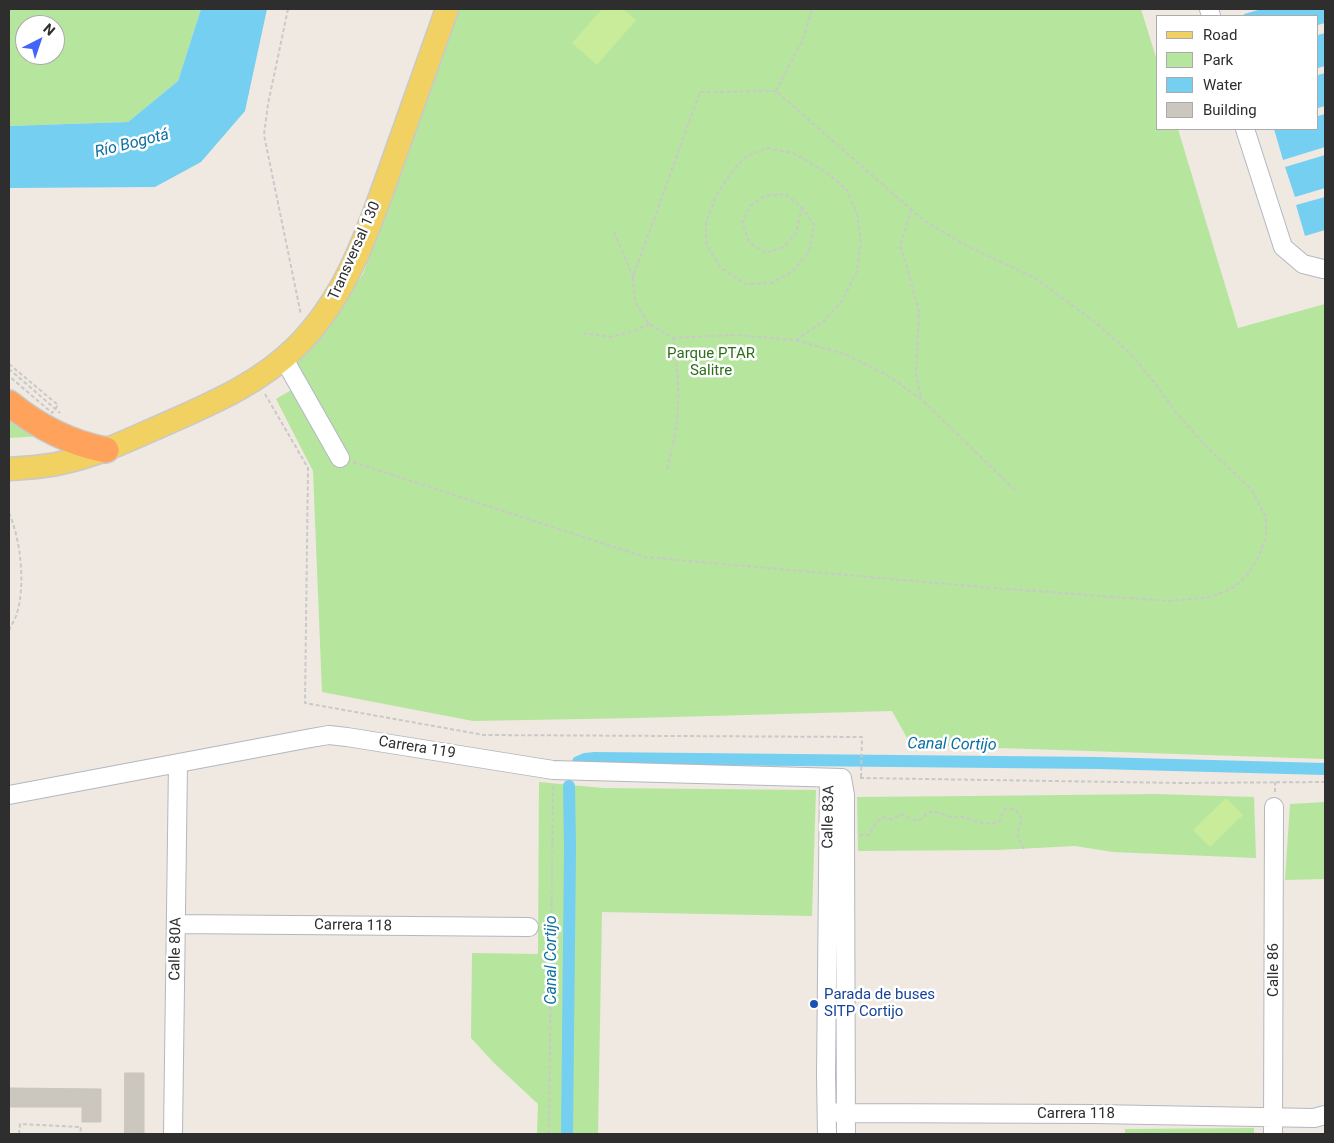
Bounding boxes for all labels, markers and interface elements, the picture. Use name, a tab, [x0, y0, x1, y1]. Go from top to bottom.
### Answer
north arrow	[15, 15, 65, 65]
legend	[1156, 15, 1319, 130]
text: N	[40, 20, 58, 39]
text: Road	[1203, 26, 1237, 44]
text: Park	[1203, 51, 1233, 69]
text: Water	[1203, 76, 1242, 94]
text: Building	[1203, 101, 1257, 119]
water label: Río Bogotá	[93, 126, 171, 162]
street label: Transversal 130	[325, 199, 385, 303]
park label: Parque PTAR Salitre	[667, 345, 755, 380]
street label: Carrera 119	[377, 733, 457, 763]
water label: Canal Cortijo	[907, 735, 997, 755]
street label: Calle 83A	[819, 785, 839, 849]
water label: Canal Cortijo	[542, 915, 562, 1005]
street label: Carrera 118	[314, 916, 392, 936]
street label: Calle 80A	[166, 917, 186, 981]
street label: Calle 86	[1265, 943, 1283, 997]
place label: Parada de buses SITP Cortijo	[824, 986, 935, 1021]
marker: Parada de buses SITP Cortijo	[808, 998, 820, 1010]
street label: Carrera 118	[1037, 1105, 1115, 1123]

